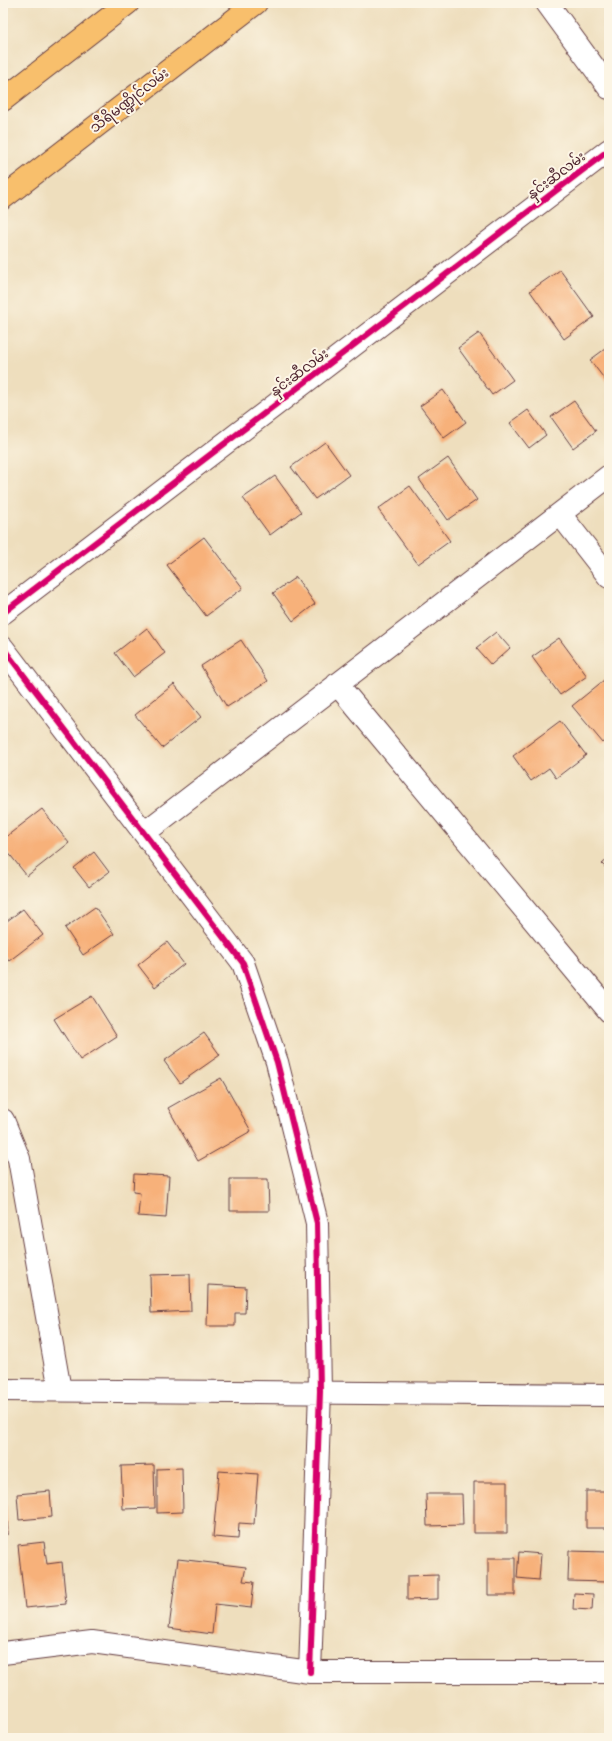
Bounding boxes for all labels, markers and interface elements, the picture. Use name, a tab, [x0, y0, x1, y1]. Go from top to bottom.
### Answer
street label: သီရိမဏ္ဍိုင်လမ်း	[85, 63, 175, 140]
street label: နှင်းဆီလမ်း	[523, 146, 591, 205]
street label: နှင်းဆီလမ်း	[266, 343, 334, 402]

